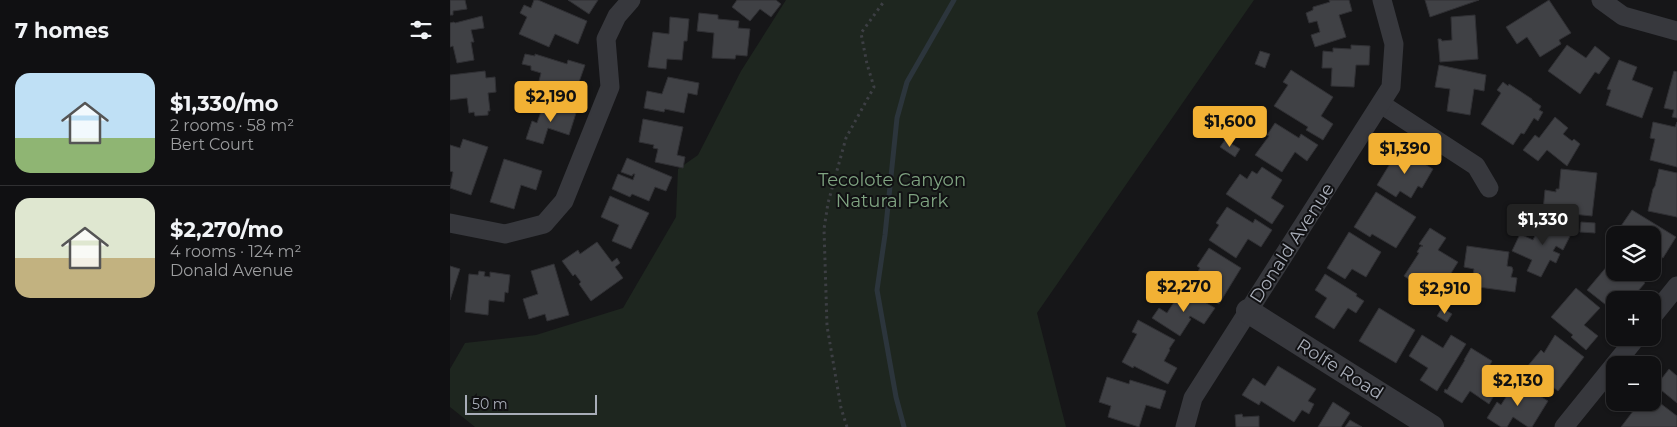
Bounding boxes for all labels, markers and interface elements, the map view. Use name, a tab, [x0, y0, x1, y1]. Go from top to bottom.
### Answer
icon: filters	[407, 16, 435, 44]
text: 7 homes	[15, 18, 109, 43]
pin: $2,190	[510, 80, 592, 123]
text: $2,190	[525, 87, 577, 106]
text: $1,330/mo	[170, 91, 279, 116]
icon: home	[55, 93, 115, 153]
pin: $1,600	[1189, 106, 1271, 148]
text: $1,600	[1204, 112, 1256, 131]
text: 2 rooms · 58 m²	[170, 116, 294, 135]
pin: $1,390	[1364, 132, 1446, 175]
text: Bert Court	[170, 135, 254, 154]
text: $1,390	[1379, 139, 1431, 158]
park label: Tecolote Canyon Natural Park	[818, 169, 966, 212]
street label: Donald Avenue	[1245, 179, 1339, 307]
pin: $1,330	[1502, 204, 1584, 246]
text: $1,330	[1518, 210, 1568, 229]
text: $2,270/mo	[170, 217, 283, 242]
icon: home	[55, 218, 115, 278]
map controls	[1606, 226, 1661, 411]
button: layers	[1606, 226, 1661, 281]
text: 4 rooms · 124 m²	[170, 242, 301, 261]
text: Donald Avenue	[170, 261, 293, 280]
pin: $2,270	[1143, 270, 1225, 313]
pin: $2,910	[1404, 272, 1486, 315]
text: $2,270	[1157, 277, 1211, 296]
text: $2,910	[1419, 279, 1471, 298]
button: +	[1606, 291, 1661, 346]
street label: Rolfe Road	[1293, 334, 1387, 404]
button: −	[1606, 356, 1661, 411]
pin: $2,130	[1477, 364, 1559, 407]
text: $2,130	[1493, 371, 1543, 390]
scale bar	[465, 392, 598, 415]
text: 50 m	[472, 395, 508, 413]

